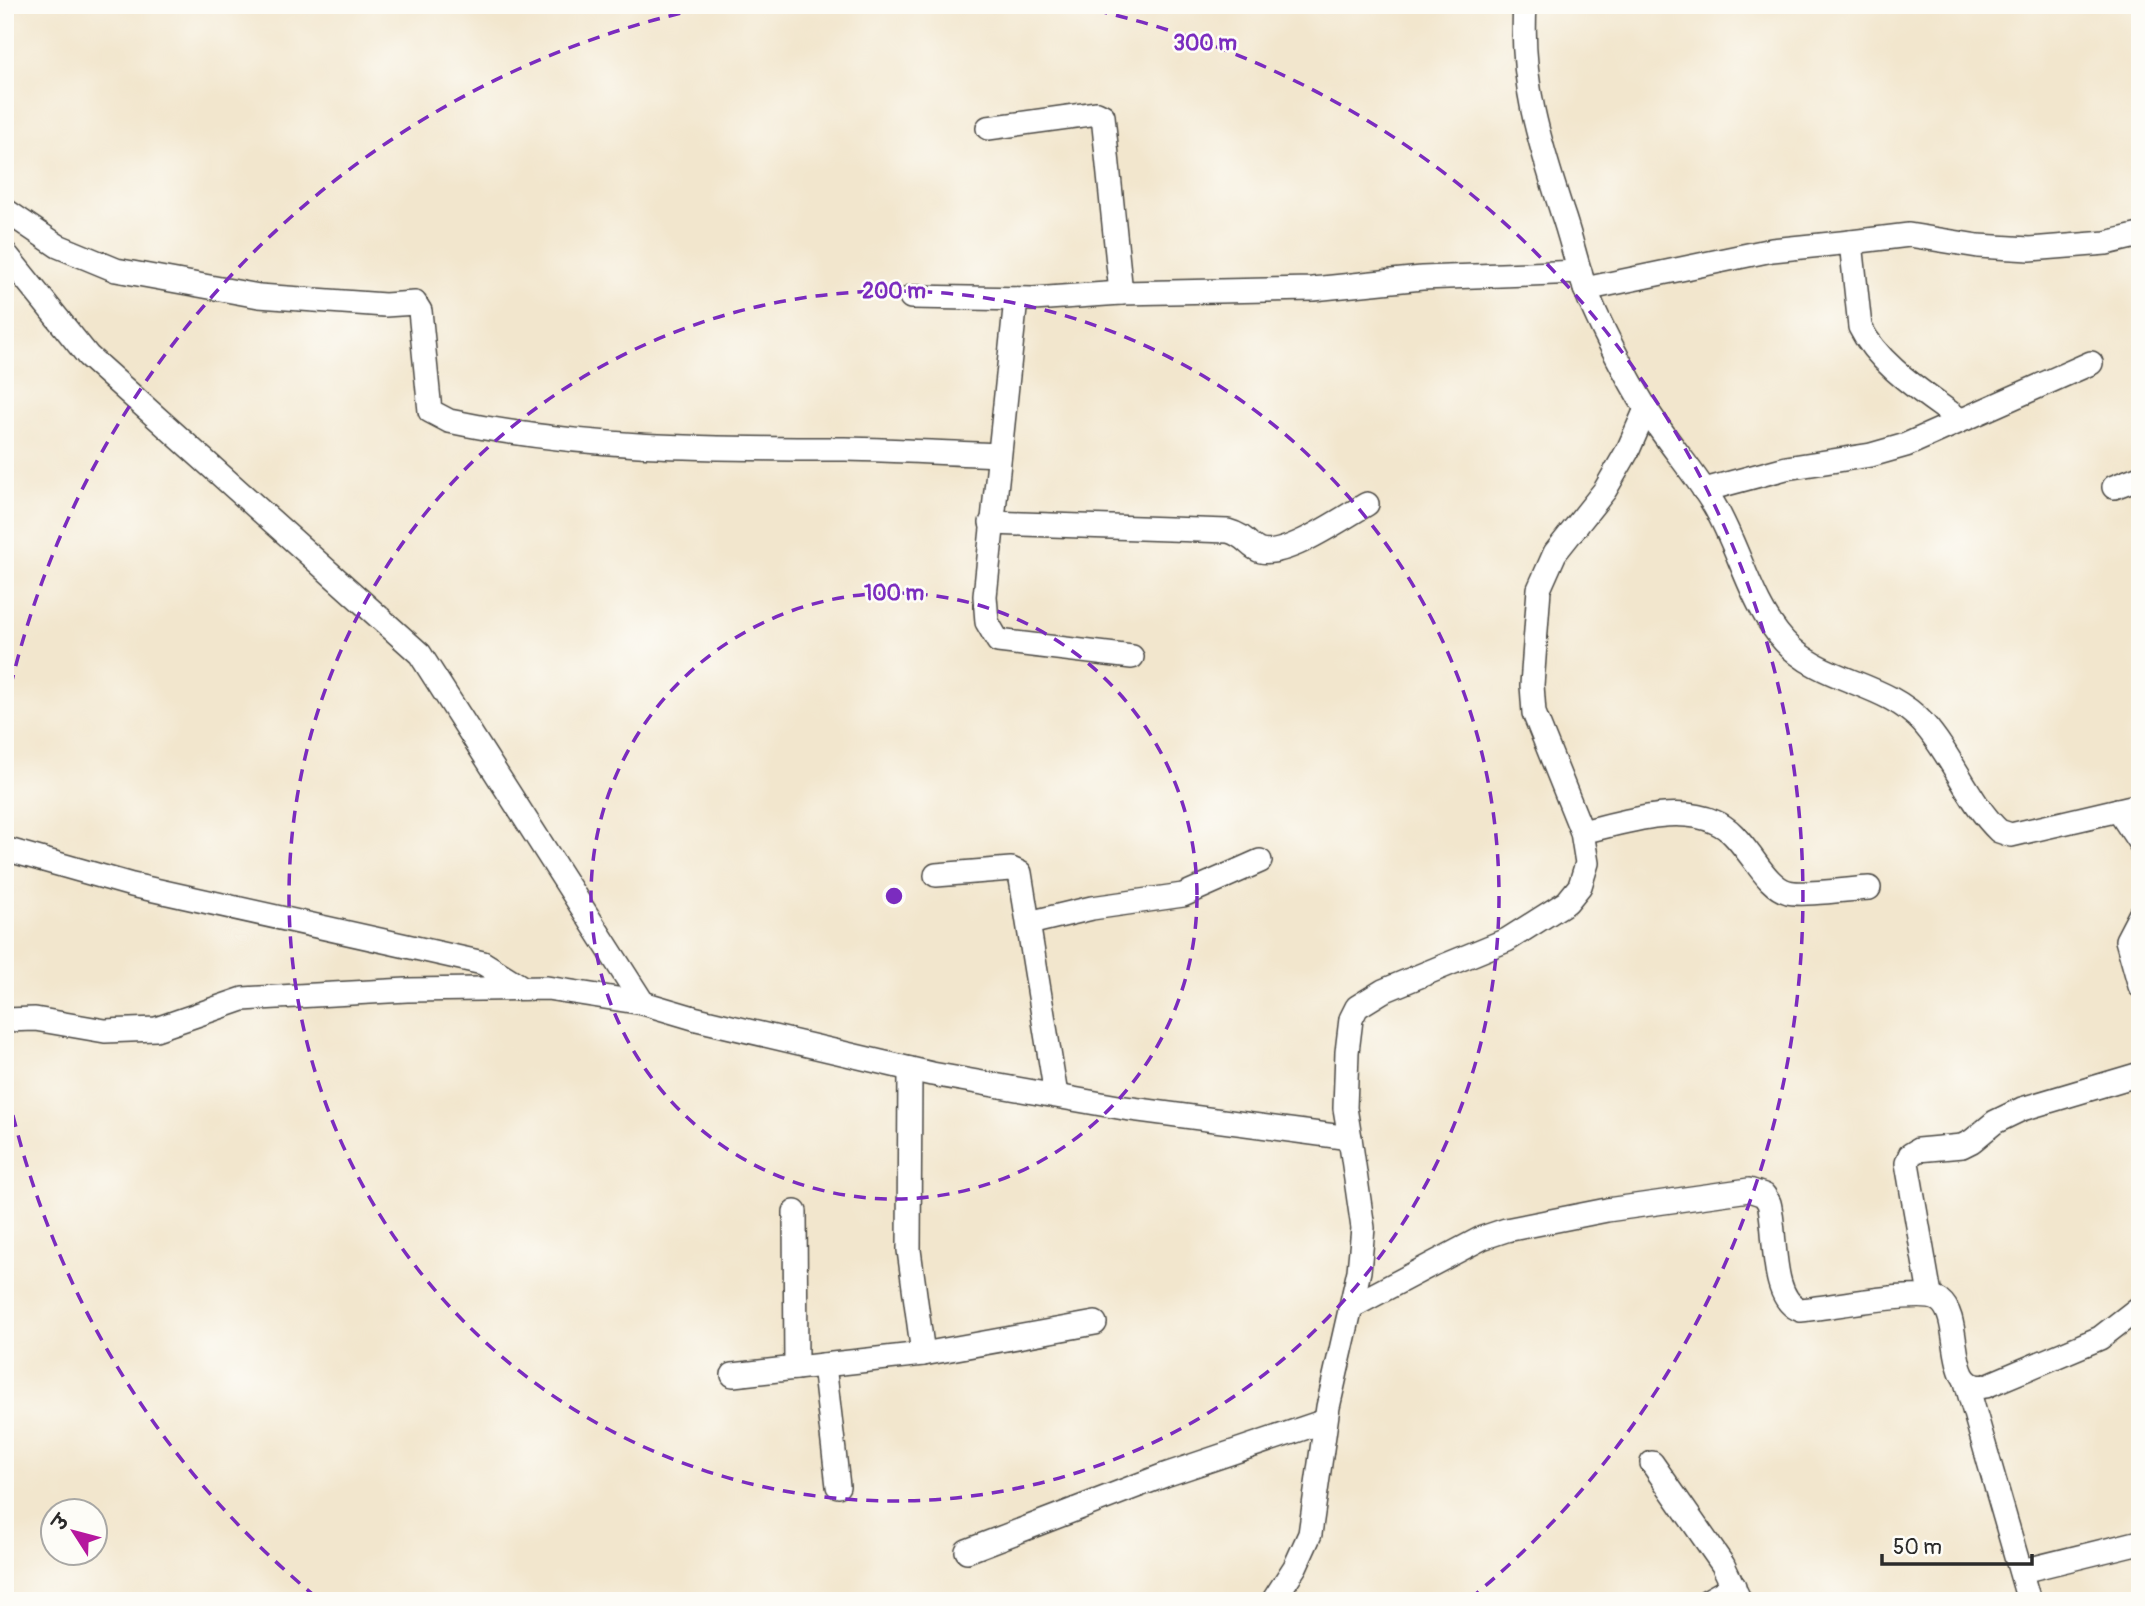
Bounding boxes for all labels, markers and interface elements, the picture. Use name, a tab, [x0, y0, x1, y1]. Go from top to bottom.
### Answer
text: 300 m	[1173, 30, 1237, 57]
text: 200 m	[862, 278, 926, 305]
text: 100 m	[864, 580, 924, 607]
centre of rings	[882, 884, 906, 908]
north arrow	[38, 1498, 108, 1568]
text: उ	[46, 1509, 76, 1536]
scale bar	[1882, 1522, 2033, 1566]
text: 50 m	[1893, 1534, 1942, 1561]

